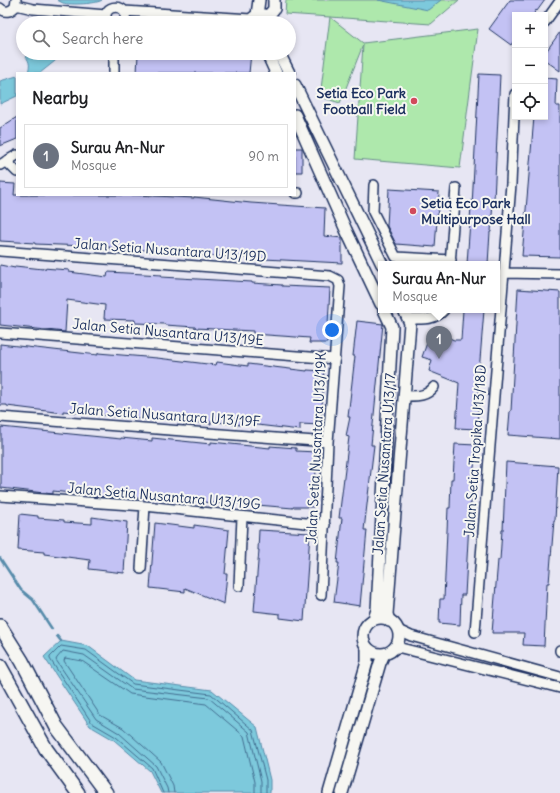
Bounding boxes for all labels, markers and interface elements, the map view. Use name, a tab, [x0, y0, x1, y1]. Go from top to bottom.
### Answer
map controls	[512, 12, 548, 120]
button: +	[512, 12, 548, 48]
search box	[16, 16, 296, 60]
icon: search	[30, 27, 52, 49]
text: Search here	[62, 29, 143, 48]
button: −	[512, 48, 548, 84]
place label: Setia Eco Park Football Field	[316, 84, 407, 118]
button: locate	[512, 84, 548, 120]
text: Nearby	[32, 87, 88, 109]
marker: Setia Eco Park Football Field	[409, 96, 419, 106]
text: Surau An-Nur	[71, 138, 165, 157]
text: 1	[43, 148, 49, 165]
text: 90 m	[248, 148, 279, 165]
text: Mosque	[71, 157, 116, 174]
place label: Setia Eco Park Multipurpose Hall	[421, 194, 531, 228]
marker: Setia Eco Park Multipurpose Hall	[408, 206, 418, 216]
street label: Jalan Setia Nusantara U13/19D	[73, 234, 267, 266]
popup	[378, 261, 500, 313]
text: Surau An-Nur	[392, 269, 486, 288]
text: Mosque	[392, 288, 438, 305]
street label: Jalan Setia Nusantara U13/19E	[72, 315, 264, 349]
your location	[322, 320, 342, 340]
pin: 1	[426, 326, 452, 359]
street label: Jalan Setia Nusantara U13/19K	[302, 351, 330, 544]
street label: Jalan Setia Tropika U13/18D	[460, 364, 490, 538]
street label: Jalan Setia Nusantara U13/17	[369, 372, 399, 556]
street label: Jalan Setia Nusantara U13/19F	[69, 399, 261, 431]
street label: Jalan Setia Nusantara U13/19G	[67, 479, 261, 513]

